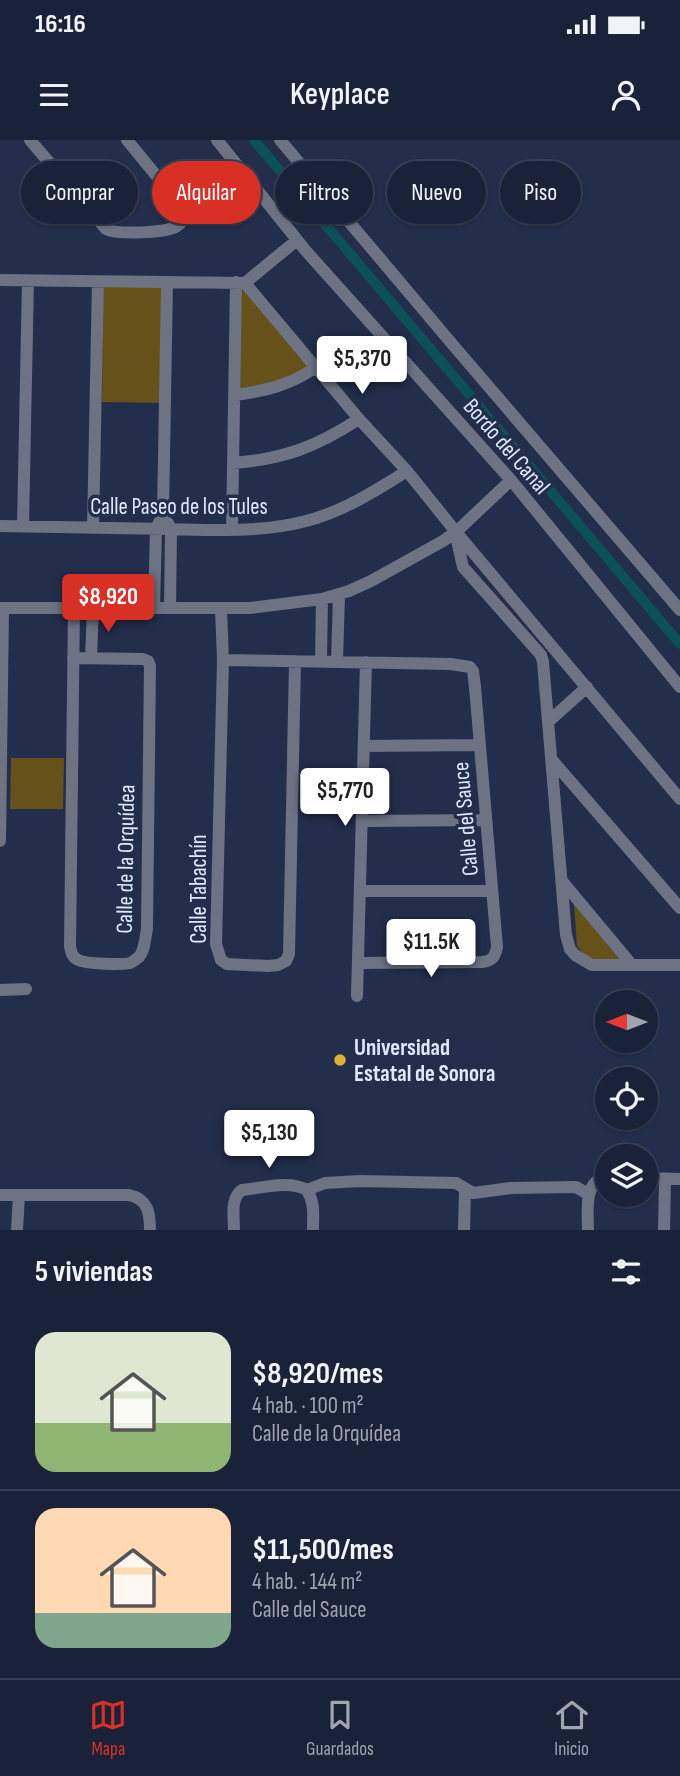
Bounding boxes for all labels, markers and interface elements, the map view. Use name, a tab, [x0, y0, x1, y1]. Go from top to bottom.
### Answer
text: 16:16	[35, 9, 86, 40]
text: Keyplace	[290, 75, 390, 114]
icon: menu	[35, 76, 73, 114]
icon: person	[607, 76, 645, 114]
chip: Comprar	[21, 161, 138, 224]
chip: Alquilar	[152, 161, 261, 224]
chip: Filtros	[275, 161, 373, 224]
chip: Nuevo	[387, 161, 486, 224]
chip: Piso	[500, 161, 581, 224]
pin: $5,370	[305, 336, 419, 396]
text: $5,370	[333, 345, 391, 373]
street label: Bordo del Canal	[457, 393, 556, 500]
street label: Calle Paseo de los Tules	[90, 493, 268, 521]
pin: $8,920	[51, 574, 165, 634]
text: $8,920	[78, 583, 138, 611]
street label: Calle del Sauce	[447, 761, 485, 877]
pin: $5,770	[288, 768, 402, 828]
text: $5,770	[316, 777, 374, 805]
street label: Calle de la Orquídea	[111, 784, 141, 934]
street label: Calle Tabachín	[185, 834, 213, 944]
pin: $11.5K	[374, 920, 488, 979]
text: $11.5K	[402, 928, 460, 956]
north arrow	[595, 990, 658, 1054]
map controls	[595, 990, 658, 1207]
place label: Universidad Estatal de Sonora	[354, 1034, 495, 1088]
marker: Universidad Estatal de Sonora	[332, 1052, 348, 1068]
button: locate	[595, 1067, 658, 1130]
pin: $5,130	[212, 1110, 326, 1170]
text: $5,130	[240, 1119, 298, 1147]
button: layers	[595, 1144, 658, 1207]
icon: filters	[607, 1253, 645, 1291]
text: 5 viviendas	[35, 1254, 153, 1290]
text: $8,920/mes	[252, 1356, 383, 1392]
icon: home	[91, 1360, 175, 1444]
text: 4 hab. · 100 m²	[252, 1392, 364, 1420]
text: Calle de la Orquídea	[252, 1420, 401, 1448]
text: $11,500/mes	[252, 1532, 394, 1568]
icon: home	[91, 1536, 175, 1620]
text: 4 hab. · 144 m²	[252, 1568, 363, 1596]
text: Calle del Sauce	[252, 1596, 367, 1624]
tab: Mapa	[89, 1696, 127, 1761]
tab: Guardados	[306, 1696, 374, 1761]
tab: Inicio	[553, 1696, 591, 1761]

